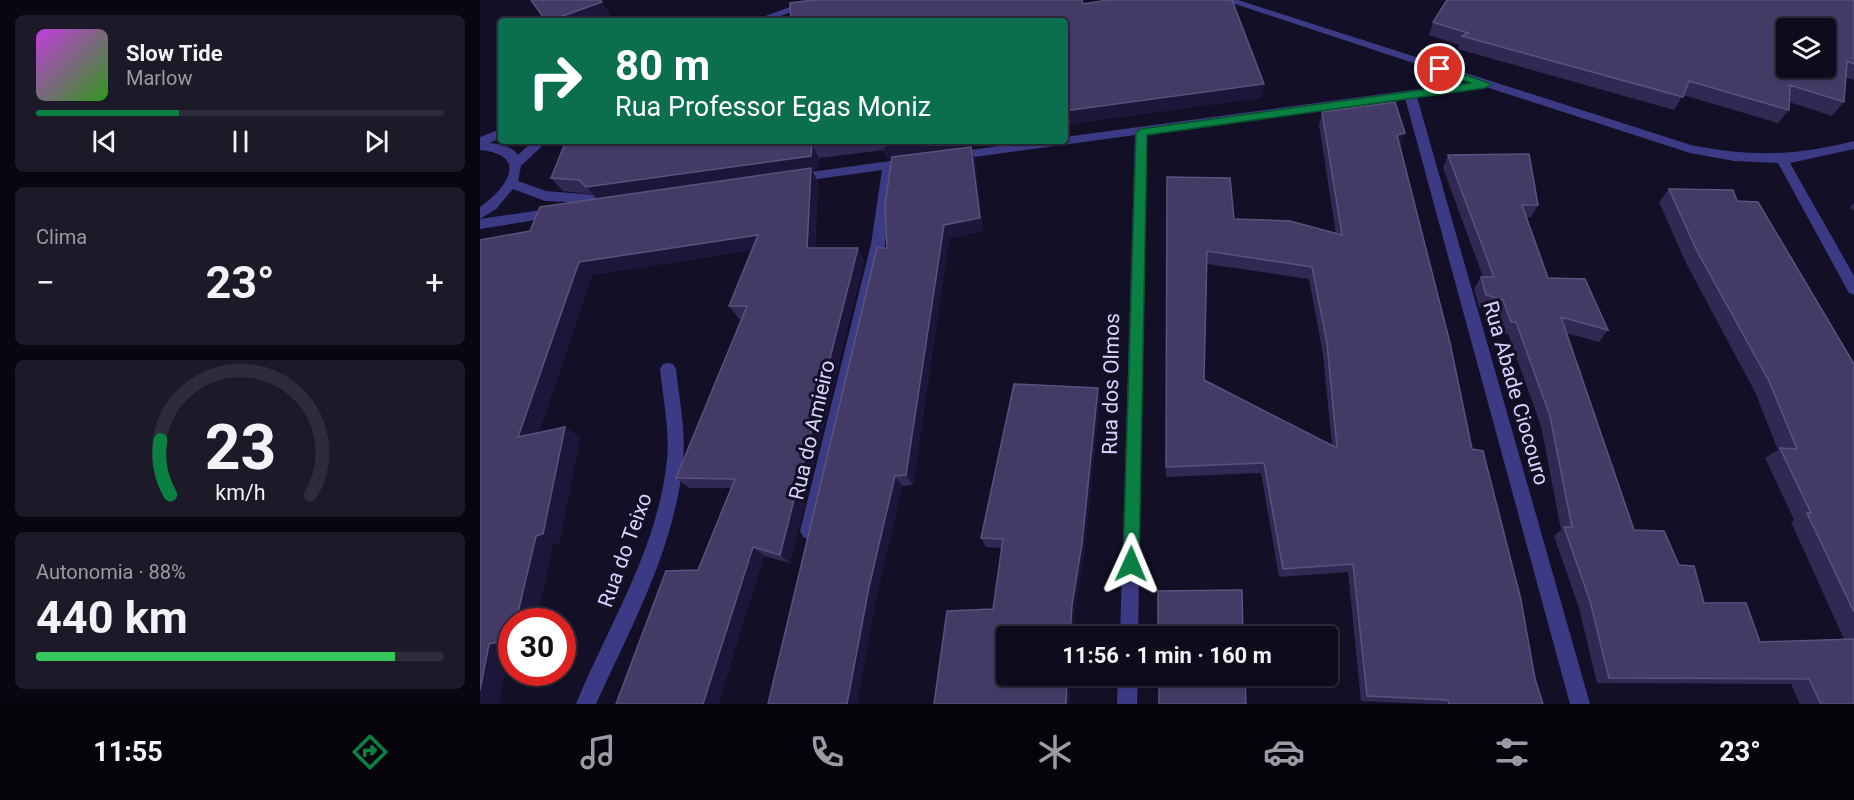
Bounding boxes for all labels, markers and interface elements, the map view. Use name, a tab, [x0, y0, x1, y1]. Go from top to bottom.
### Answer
map controls	[1776, 18, 1836, 78]
button: layers	[1776, 18, 1836, 78]
text: Slow Tide	[126, 41, 223, 66]
text: 80 m	[615, 41, 710, 90]
icon: right	[516, 42, 594, 120]
pin	[1414, 43, 1465, 94]
icon: arrive	[1423, 52, 1456, 85]
text: Marlow	[126, 66, 192, 90]
text: Rua Professor Egas Moniz	[615, 91, 931, 123]
icon: previous	[88, 125, 121, 158]
icon: pause	[224, 125, 257, 158]
icon: next	[360, 125, 393, 158]
text: Clima	[36, 225, 87, 249]
text: 23°	[205, 256, 275, 309]
text: −	[36, 263, 55, 302]
text: +	[425, 263, 444, 302]
street label: Rua Abade Ciocouro	[1478, 298, 1554, 488]
street label: Rua dos Olmos	[1098, 313, 1124, 455]
street label: Rua do Amieiro	[784, 358, 840, 502]
text: 23	[204, 411, 276, 484]
text: km/h	[215, 481, 265, 506]
street label: Rua do Teixo	[593, 490, 657, 610]
position arrow	[1099, 532, 1163, 596]
text: Autonomia · 88%	[36, 560, 186, 584]
text: 440 km	[36, 591, 188, 644]
speed limit sign: 30	[498, 608, 576, 686]
text: 11:56 · 1 min · 160 m	[1062, 643, 1272, 668]
icon: directions	[349, 731, 391, 773]
icon: music	[577, 731, 619, 773]
icon: phone	[806, 731, 848, 773]
icon: climate	[1034, 731, 1076, 773]
icon: car	[1263, 731, 1305, 773]
icon: filters	[1491, 731, 1533, 773]
text: 11:55	[93, 736, 163, 768]
text: 23°	[1719, 736, 1761, 768]

